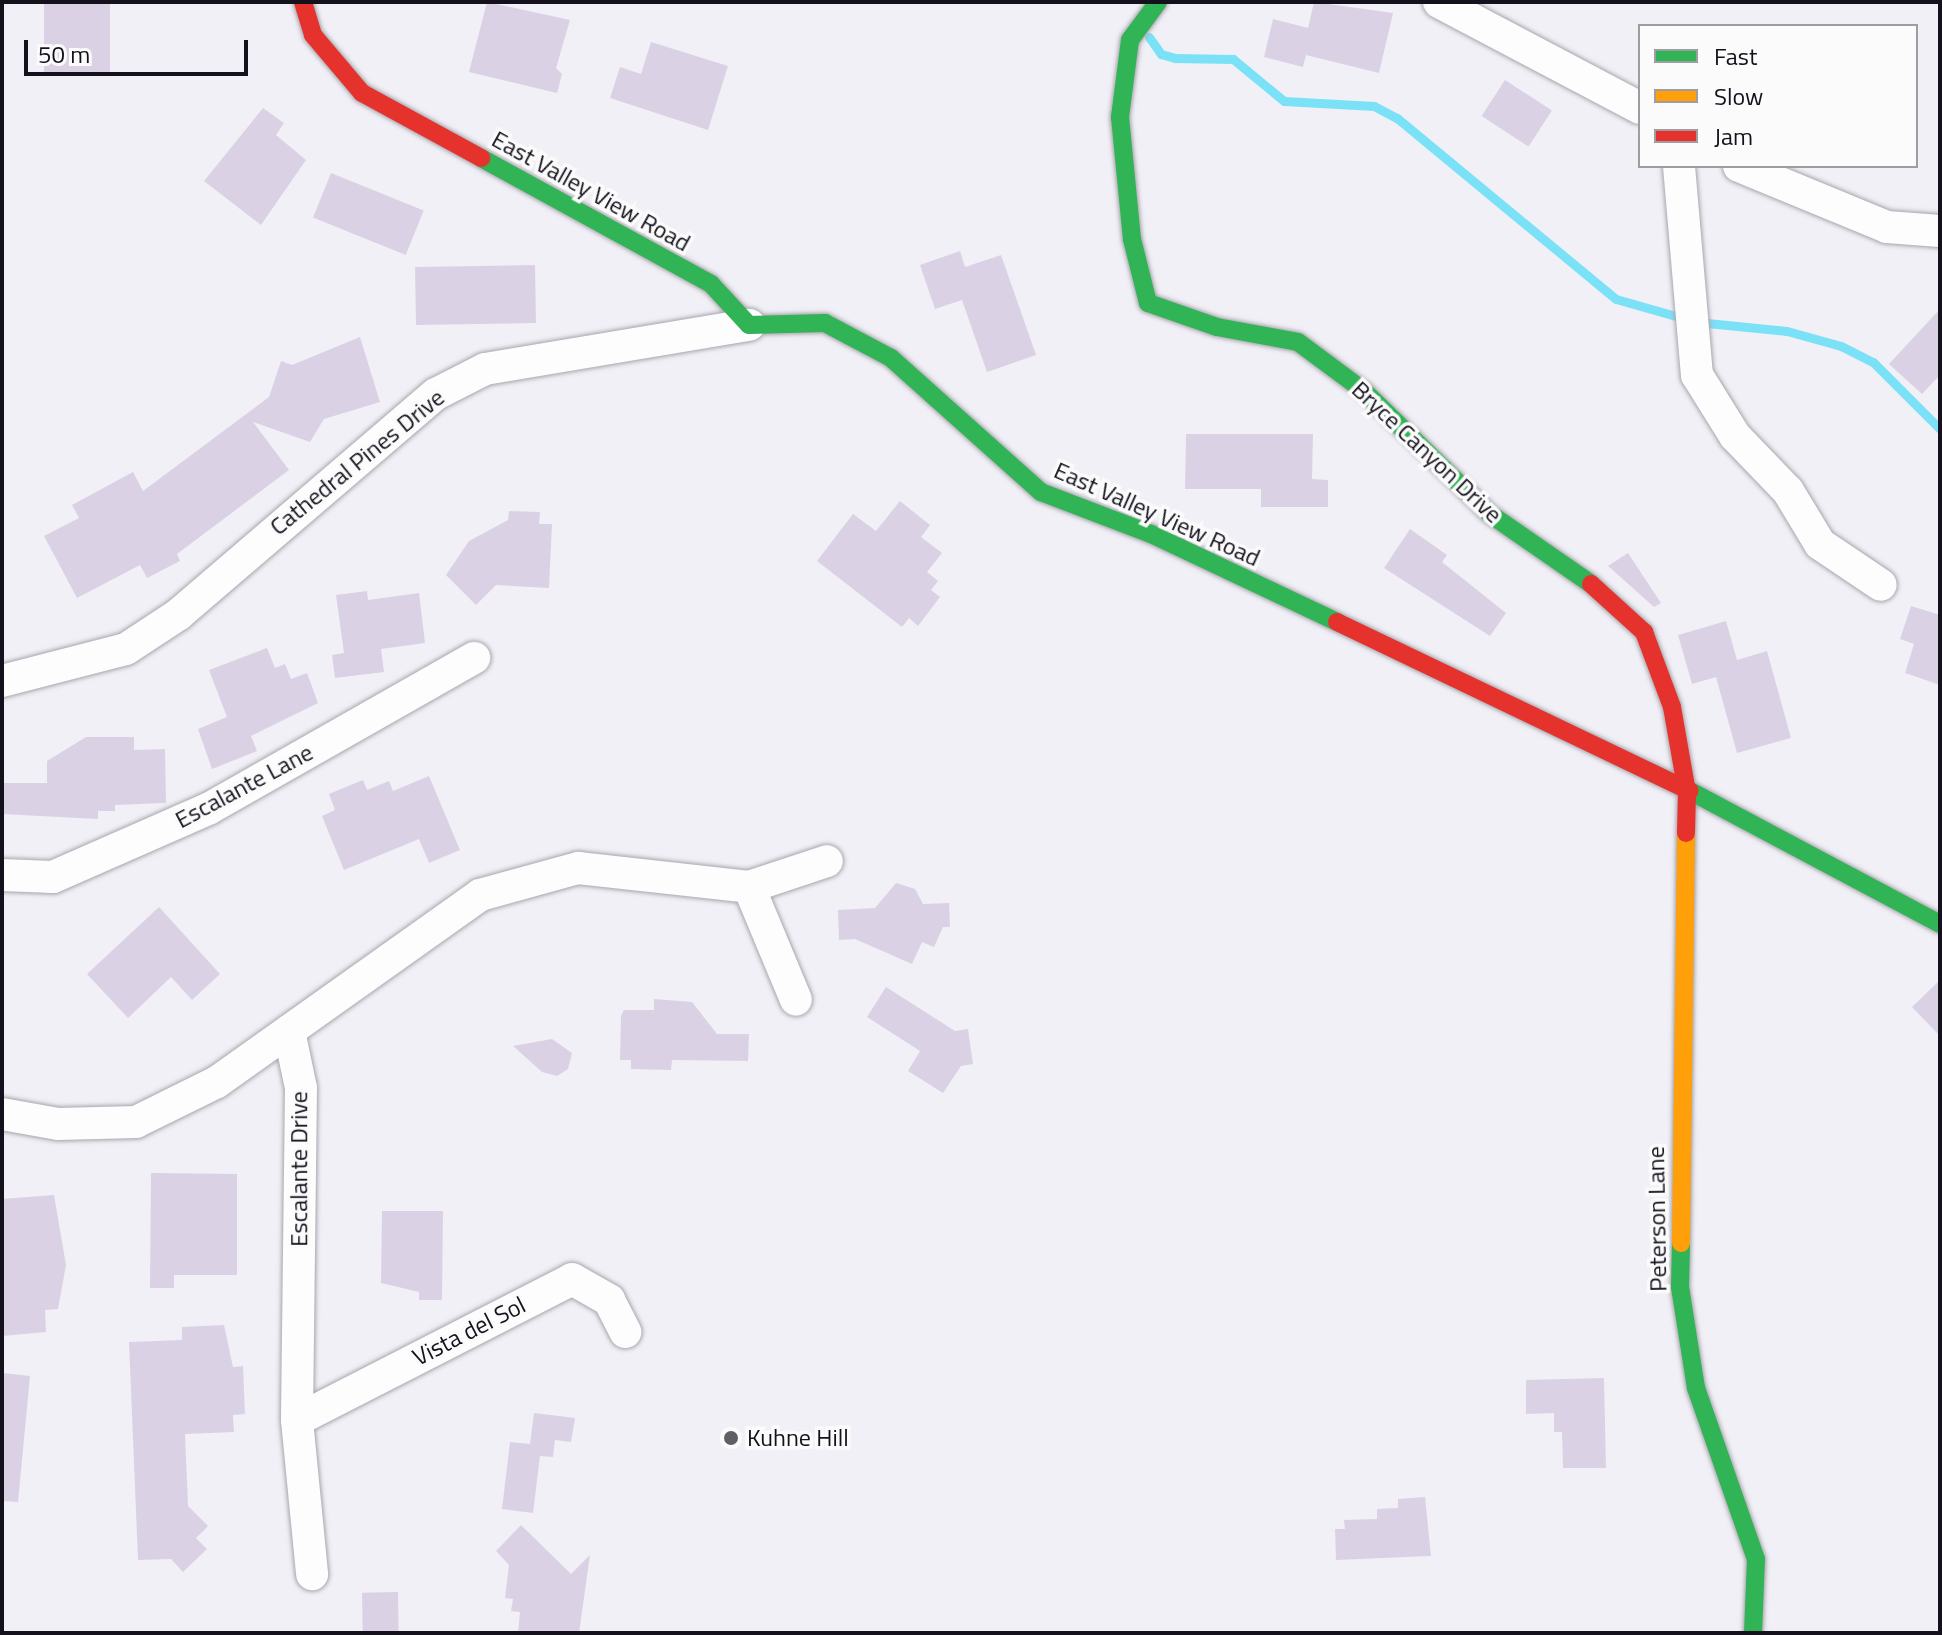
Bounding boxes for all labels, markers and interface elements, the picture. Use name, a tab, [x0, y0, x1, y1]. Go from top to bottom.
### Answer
scale bar	[28, 24, 252, 74]
legend	[1638, 24, 1918, 168]
text: 50 m	[38, 36, 90, 72]
text: Fast	[1714, 38, 1757, 74]
text: Slow	[1714, 78, 1763, 114]
text: Jam	[1714, 118, 1753, 154]
street label: East Valley View Road	[487, 125, 695, 257]
street label: Bryce Canyon Drive	[1346, 375, 1508, 529]
street label: Cathedral Pines Drive	[264, 383, 450, 541]
street label: East Valley View Road	[1050, 456, 1264, 572]
street label: Escalante Lane	[170, 738, 318, 834]
street label: Escalante Drive	[285, 1091, 313, 1247]
street label: Peterson Lane	[1641, 1146, 1673, 1292]
street label: Vista del Sol	[408, 1290, 530, 1372]
place label: Kuhne Hill	[747, 1424, 849, 1452]
marker: Kuhne Hill	[722, 1429, 740, 1447]

